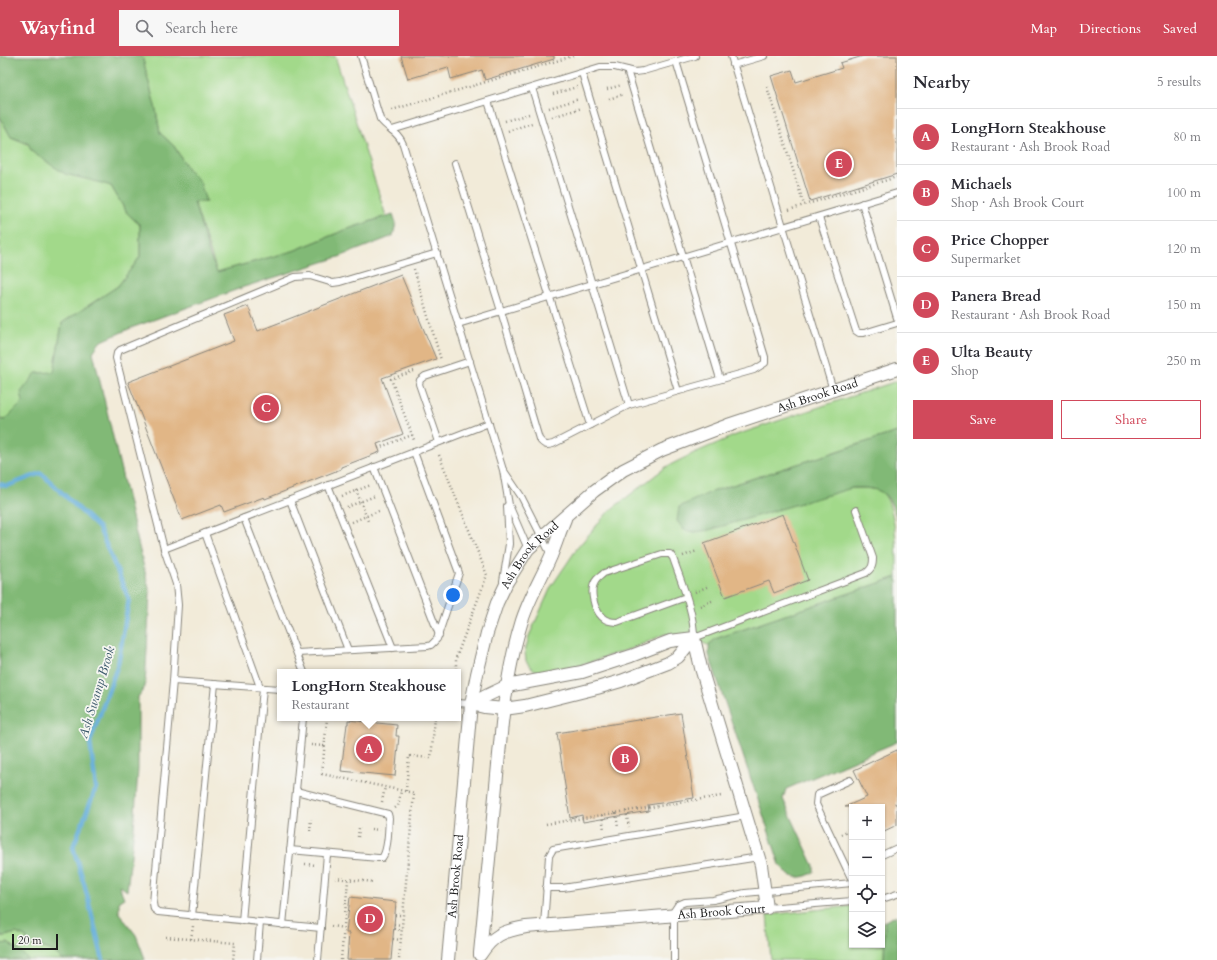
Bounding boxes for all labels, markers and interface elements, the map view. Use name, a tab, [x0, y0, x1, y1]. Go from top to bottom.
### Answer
search box	[119, 10, 399, 46]
text: Wayfind	[20, 15, 95, 41]
icon: search	[133, 17, 155, 39]
text: Search here	[165, 18, 238, 38]
text: Map	[1031, 19, 1057, 38]
text: Directions	[1079, 19, 1141, 38]
text: Saved	[1163, 19, 1197, 38]
text: Nearby	[913, 71, 970, 94]
text: 5 results	[1157, 73, 1201, 91]
text: LongHorn Steakhouse	[951, 118, 1106, 138]
text: A	[921, 128, 931, 146]
text: 80 m	[1173, 128, 1201, 146]
text: Restaurant · Ash Brook Road	[951, 138, 1110, 156]
pin: E	[826, 149, 852, 179]
text: Michaels	[951, 174, 1012, 194]
text: B	[921, 184, 931, 202]
text: 100 m	[1167, 184, 1201, 202]
text: Shop · Ash Brook Court	[951, 194, 1084, 212]
text: Price Chopper	[951, 230, 1049, 250]
text: C	[921, 240, 931, 258]
text: 120 m	[1167, 240, 1201, 258]
text: Supermarket	[951, 250, 1021, 268]
text: Panera Bread	[951, 286, 1041, 306]
text: D	[920, 296, 932, 314]
text: 150 m	[1167, 296, 1201, 314]
text: Restaurant · Ash Brook Road	[951, 306, 1110, 324]
text: Ulta Beauty	[951, 342, 1033, 362]
text: E	[922, 352, 930, 370]
text: 250 m	[1167, 352, 1201, 370]
text: Shop	[951, 362, 979, 380]
street label: Ash Brook Road	[775, 374, 860, 416]
pin: C	[253, 393, 279, 423]
button: Save	[913, 400, 1053, 439]
button: Share	[1061, 400, 1201, 439]
street label: Ash Brook Road	[497, 517, 562, 591]
your location	[443, 585, 463, 605]
water label: Ash Swamp Brook	[74, 643, 120, 742]
popup	[277, 669, 461, 721]
text: LongHorn Steakhouse	[291, 676, 447, 696]
text: Restaurant	[291, 696, 349, 714]
pin: A	[356, 734, 382, 764]
pin: B	[612, 744, 638, 774]
map controls	[849, 804, 885, 948]
button: +	[849, 804, 885, 840]
street label: Ash Brook Road	[444, 833, 467, 919]
button: −	[849, 840, 885, 876]
button: locate	[849, 876, 885, 912]
street label: Ash Brook Court	[677, 900, 766, 923]
pin: D	[357, 904, 383, 934]
button: layers	[849, 912, 885, 948]
scale bar	[12, 932, 58, 951]
text: 20 m	[18, 933, 42, 948]

